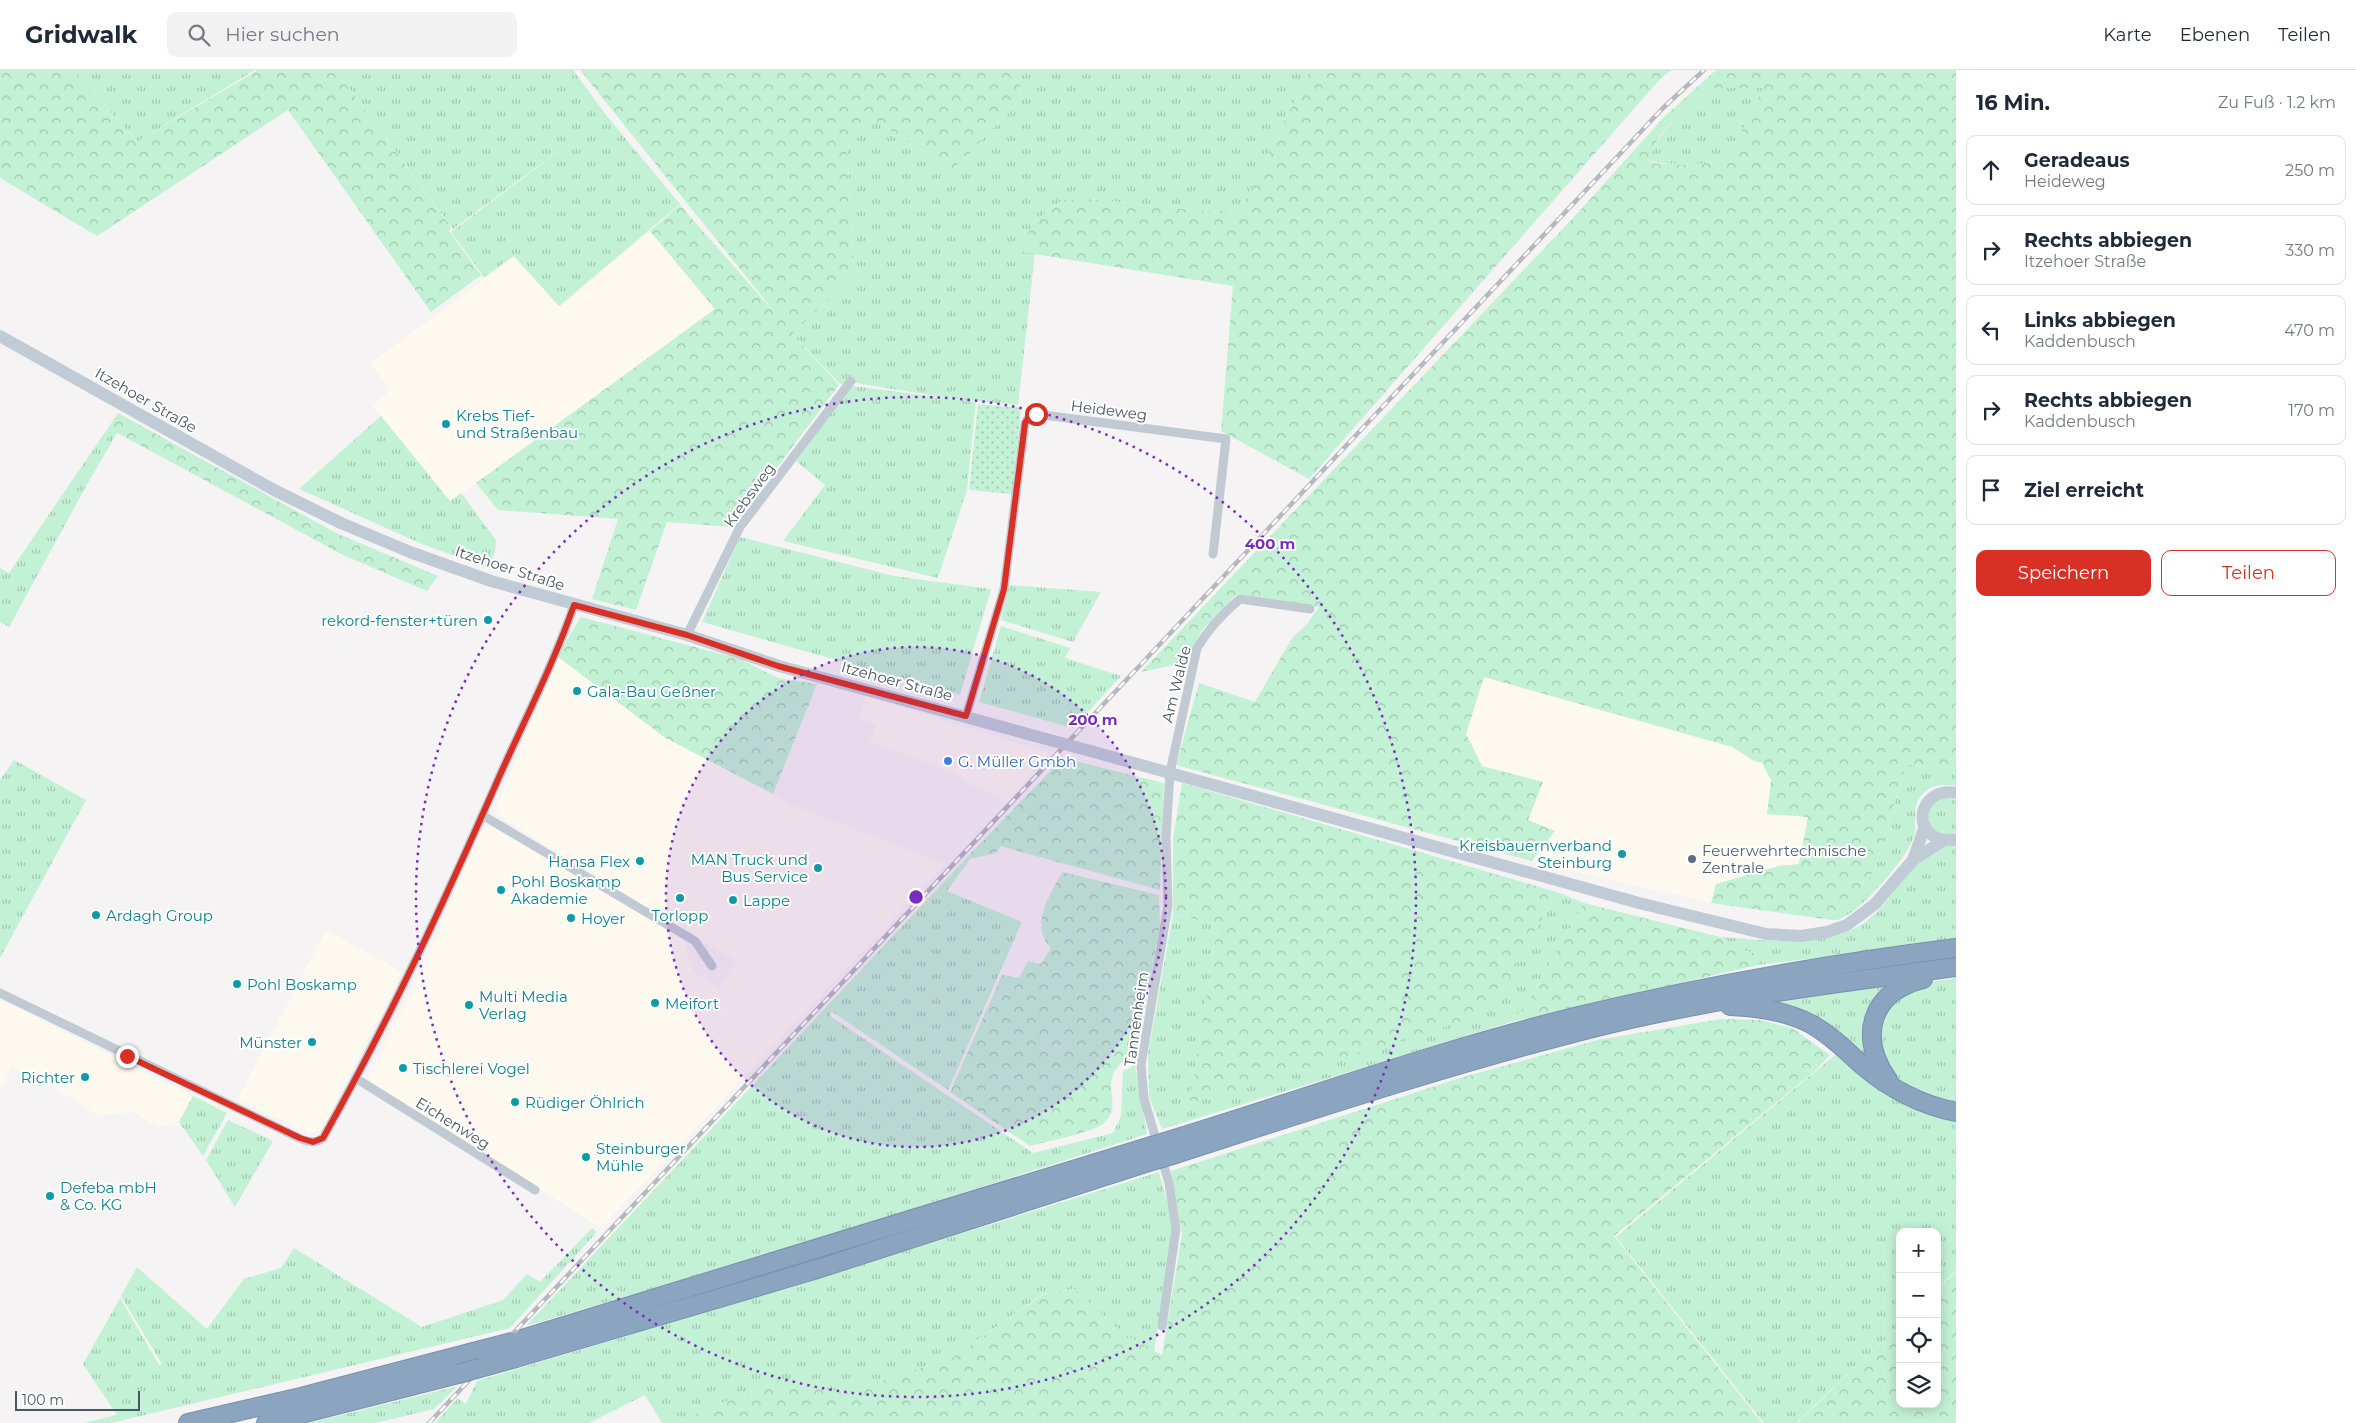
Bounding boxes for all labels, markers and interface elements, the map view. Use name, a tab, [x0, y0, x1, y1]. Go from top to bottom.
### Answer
search box	[167, 12, 517, 57]
text: Gridwalk	[25, 20, 137, 49]
icon: search	[185, 21, 213, 49]
text: Hier suchen	[225, 23, 340, 46]
text: Karte	[2103, 24, 2152, 46]
text: Ebenen	[2180, 24, 2250, 46]
text: Teilen	[2278, 24, 2331, 46]
text: 16 Min.	[1976, 90, 2050, 115]
text: Zu Fuß · 1.2 km	[2218, 93, 2336, 112]
text: Geradeaus	[2024, 149, 2130, 172]
icon: ahead	[1977, 156, 2005, 184]
text: 250 m	[2285, 161, 2335, 180]
text: Heideweg	[2024, 172, 2106, 191]
text: Rechts abbiegen	[2024, 229, 2192, 252]
icon: right	[1977, 236, 2005, 264]
text: 330 m	[2285, 241, 2335, 260]
text: Itzehoer Straße	[2024, 252, 2146, 271]
text: Links abbiegen	[2024, 309, 2176, 332]
icon: left	[1977, 316, 2005, 344]
text: 470 m	[2284, 321, 2335, 340]
text: Kaddenbusch	[2024, 332, 2136, 351]
street label: Itzehoer Straße	[92, 363, 200, 437]
text: Rechts abbiegen	[2024, 389, 2192, 412]
street label: Heideweg	[1070, 396, 1148, 424]
icon: right	[1977, 396, 2005, 424]
text: 170 m	[2288, 401, 2335, 420]
route start	[1025, 403, 1048, 426]
place label: Krebs Tief- und Straßenbau	[456, 406, 578, 442]
text: Kaddenbusch	[2024, 412, 2136, 431]
marker: Krebs Tief- und Straßenbau	[440, 418, 452, 430]
street label: Krebsweg	[719, 459, 779, 531]
icon: arrive	[1977, 476, 2005, 504]
text: Ziel erreicht	[2024, 479, 2144, 502]
text: 400 m	[1245, 534, 1295, 553]
street label: Itzehoer Straße	[453, 541, 567, 595]
button: Speichern	[1976, 550, 2151, 596]
button: Teilen	[2161, 550, 2336, 596]
place label: rekord-fenster+türen	[321, 611, 478, 630]
marker: rekord-fenster+türen	[482, 614, 494, 626]
street label: Am Walde	[1157, 644, 1195, 724]
street label: Itzehoer Straße	[839, 657, 955, 705]
place label: Gala-Bau Geßner	[587, 682, 716, 701]
marker: Gala-Bau Geßner	[571, 685, 583, 697]
text: 200 m	[1068, 710, 1118, 729]
place label: G. Müller Gmbh	[958, 752, 1076, 771]
marker: G. Müller Gmbh	[942, 755, 954, 767]
place label: Kreisbauernverband Steinburg	[1459, 836, 1612, 872]
place label: Feuerwehrtechnische Zentrale	[1702, 841, 1866, 877]
marker: Kreisbauernverband Steinburg	[1616, 848, 1628, 860]
place label: MAN Truck und Bus Service	[691, 850, 808, 886]
place label: Hansa Flex	[548, 852, 630, 871]
marker: Feuerwehrtechnische Zentrale	[1686, 853, 1698, 865]
marker: Hansa Flex	[634, 855, 646, 867]
marker: MAN Truck und Bus Service	[812, 862, 824, 874]
place label: Pohl Boskamp Akademie	[511, 872, 621, 908]
marker: Pohl Boskamp Akademie	[495, 884, 507, 896]
centre of rings	[907, 888, 925, 906]
place label: Lappe	[743, 891, 790, 910]
marker: Torlopp	[674, 892, 686, 904]
marker: Lappe	[727, 894, 739, 906]
place label: Ardagh Group	[106, 906, 213, 925]
place label: Torlopp	[652, 906, 708, 925]
marker: Ardagh Group	[90, 909, 102, 921]
place label: Hoyer	[581, 909, 625, 928]
marker: Hoyer	[565, 912, 577, 924]
street label: Tannenheim	[1120, 970, 1152, 1068]
place label: Pohl Boskamp	[247, 975, 357, 994]
marker: Pohl Boskamp	[231, 978, 243, 990]
place label: Multi Media Verlag	[479, 987, 568, 1023]
place label: Meifort	[665, 994, 719, 1013]
marker: Meifort	[649, 997, 661, 1009]
marker: Multi Media Verlag	[463, 999, 475, 1011]
place label: Münster	[239, 1033, 302, 1052]
marker: Münster	[306, 1036, 318, 1048]
route end	[116, 1045, 139, 1068]
place label: Tischlerei Vogel	[413, 1059, 530, 1078]
marker: Tischlerei Vogel	[397, 1062, 409, 1074]
place label: Richter	[21, 1068, 75, 1087]
marker: Richter	[79, 1071, 91, 1083]
street label: Eichenweg	[412, 1093, 494, 1153]
place label: Rüdiger Öhlrich	[525, 1093, 645, 1112]
marker: Rüdiger Öhlrich	[509, 1096, 521, 1108]
place label: Steinburger Mühle	[596, 1139, 686, 1175]
marker: Steinburger Mühle	[580, 1151, 592, 1163]
place label: Defeba mbH & Co. KG	[60, 1178, 157, 1214]
marker: Defeba mbH & Co. KG	[44, 1190, 56, 1202]
map controls	[1896, 1228, 1941, 1408]
button: +	[1896, 1228, 1941, 1273]
button: −	[1896, 1273, 1941, 1318]
button: locate	[1896, 1318, 1941, 1363]
button: layers	[1896, 1363, 1941, 1408]
scale bar	[15, 1388, 140, 1411]
text: 100 m	[22, 1391, 64, 1409]

